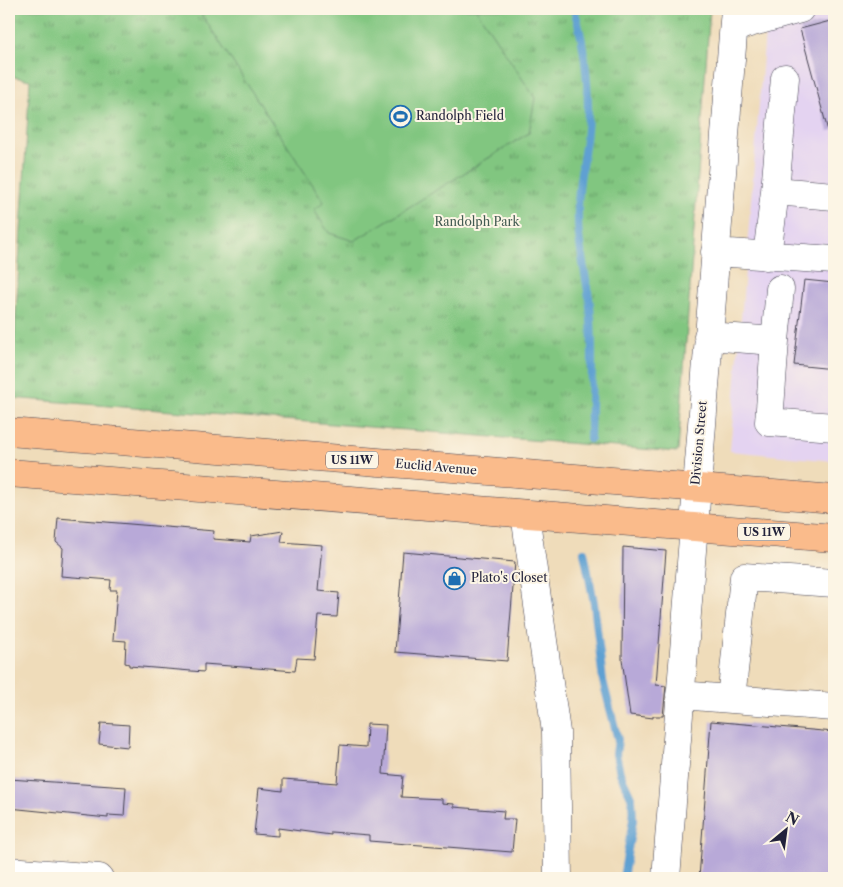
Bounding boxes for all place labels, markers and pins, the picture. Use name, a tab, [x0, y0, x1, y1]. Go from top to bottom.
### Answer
sports icon: Randolph Field	[388, 104, 412, 128]
place label: Randolph Field	[416, 108, 505, 123]
shop icon: Plato's Closet	[443, 566, 467, 590]
place label: Plato's Closet	[471, 570, 548, 585]

